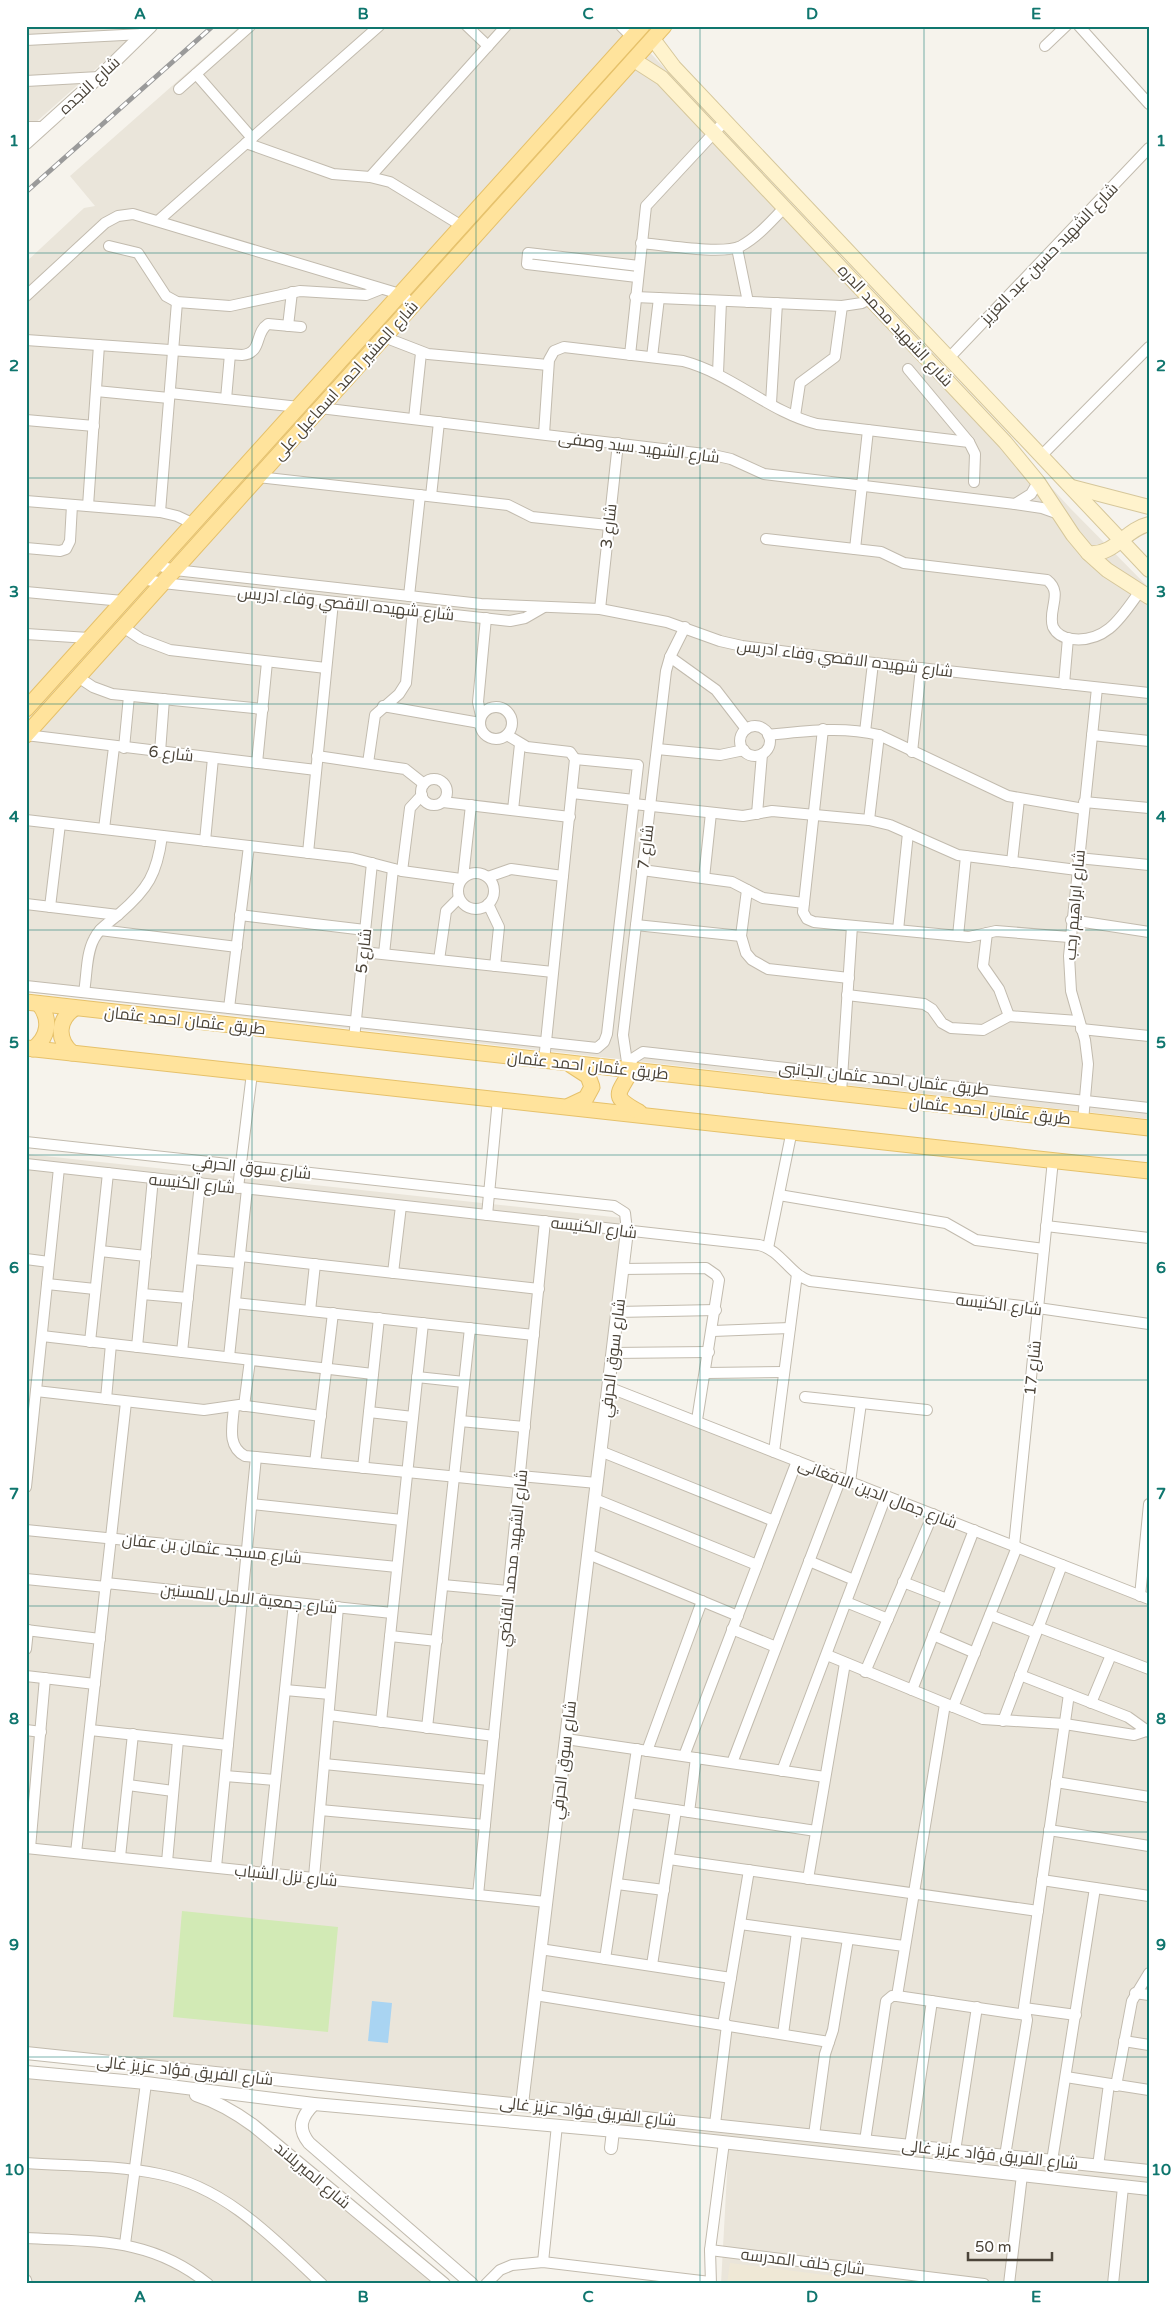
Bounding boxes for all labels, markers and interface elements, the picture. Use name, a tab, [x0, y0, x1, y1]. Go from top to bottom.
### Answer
text: A	[134, 4, 146, 24]
text: B	[357, 4, 369, 24]
text: C	[582, 4, 594, 24]
text: D	[806, 4, 818, 24]
text: E	[1031, 4, 1041, 24]
street label: شارع النجده	[55, 52, 125, 120]
text: 1	[9, 131, 19, 151]
text: 1	[1156, 131, 1166, 151]
street label: شارع الشهيد حسين عبد العزيز	[976, 179, 1123, 330]
street label: شارع الشهيد محمد الدره	[833, 260, 957, 392]
street label: شارع المشير احمد اسماعيل على	[269, 297, 423, 465]
text: 2	[9, 356, 19, 376]
text: 2	[1156, 356, 1166, 376]
street label: شارع الشهيد سيد وصفى	[557, 428, 721, 469]
street label: شارع 3	[596, 502, 623, 550]
text: 3	[9, 582, 19, 602]
text: 3	[1156, 582, 1166, 602]
street label: شارع شهيده الاقصي وفاء ادريس	[236, 583, 455, 627]
street label: شارع شهيده الاقصي وفاء ادريس	[735, 636, 954, 684]
street label: شارع 6	[147, 742, 194, 767]
text: 4	[9, 807, 19, 827]
text: 4	[1156, 807, 1166, 827]
street label: شارع 7	[633, 823, 660, 871]
street label: شارع ابراهيم رجب	[1060, 849, 1091, 961]
street label: شارع 5	[352, 928, 377, 975]
street label: طريق عثمان احمد عثمان	[103, 1003, 267, 1039]
text: 5	[9, 1033, 19, 1053]
text: 5	[1156, 1033, 1166, 1053]
street label: طريق عثمان احمد عثمان	[506, 1048, 670, 1084]
street label: طريق عثمان احمد عثمان الجانبى	[778, 1058, 990, 1100]
street label: طريق عثمان احمد عثمان	[908, 1093, 1072, 1129]
street label: شارع سوق الحرفي	[191, 1152, 312, 1187]
street label: شارع الكنيسه	[148, 1170, 236, 1199]
street label: شارع الكنيسه	[549, 1213, 638, 1244]
text: 6	[9, 1258, 19, 1278]
text: 6	[1156, 1258, 1166, 1278]
street label: شارع الكنيسه	[954, 1290, 1043, 1321]
street label: شارع سوق الحرفي	[596, 1298, 633, 1419]
street label: شارع 17	[1020, 1340, 1047, 1397]
street label: شارع جمال الدين الافغانى	[795, 1454, 960, 1534]
street label: شارع الشهيد محمد القاضي	[494, 1468, 534, 1648]
text: 7	[9, 1484, 19, 1504]
text: 7	[1156, 1484, 1166, 1504]
street label: شارع مسجد عثمان بن عفان	[121, 1530, 303, 1569]
street label: شارع جمعية الامل للمسنين	[159, 1580, 338, 1619]
street label: شارع سوق الحرفي	[547, 1700, 584, 1821]
text: 8	[9, 1709, 19, 1729]
text: 8	[1156, 1709, 1166, 1729]
street label: شارع نزل الشباب	[233, 1861, 338, 1892]
text: 9	[9, 1935, 19, 1955]
text: 9	[1156, 1935, 1166, 1955]
street label: شارع الفريق فؤاد عزيز غالى	[96, 2052, 274, 2091]
street label: شارع الفريق فؤاد عزيز غالى	[499, 2093, 677, 2132]
street label: شارع الفريق فؤاد عزيز غالى	[901, 2136, 1079, 2175]
street label: شارع الميريلاند	[270, 2138, 355, 2214]
text: 10	[4, 2160, 24, 2180]
text: 10	[1151, 2160, 1171, 2180]
scale bar	[968, 2230, 1051, 2262]
text: 50 m	[975, 2238, 1012, 2256]
street label: شارع خلف المدرسه	[740, 2244, 866, 2281]
text: A	[134, 2287, 146, 2307]
text: B	[357, 2287, 369, 2307]
text: C	[582, 2287, 594, 2307]
text: D	[806, 2287, 818, 2307]
text: E	[1031, 2287, 1041, 2307]

